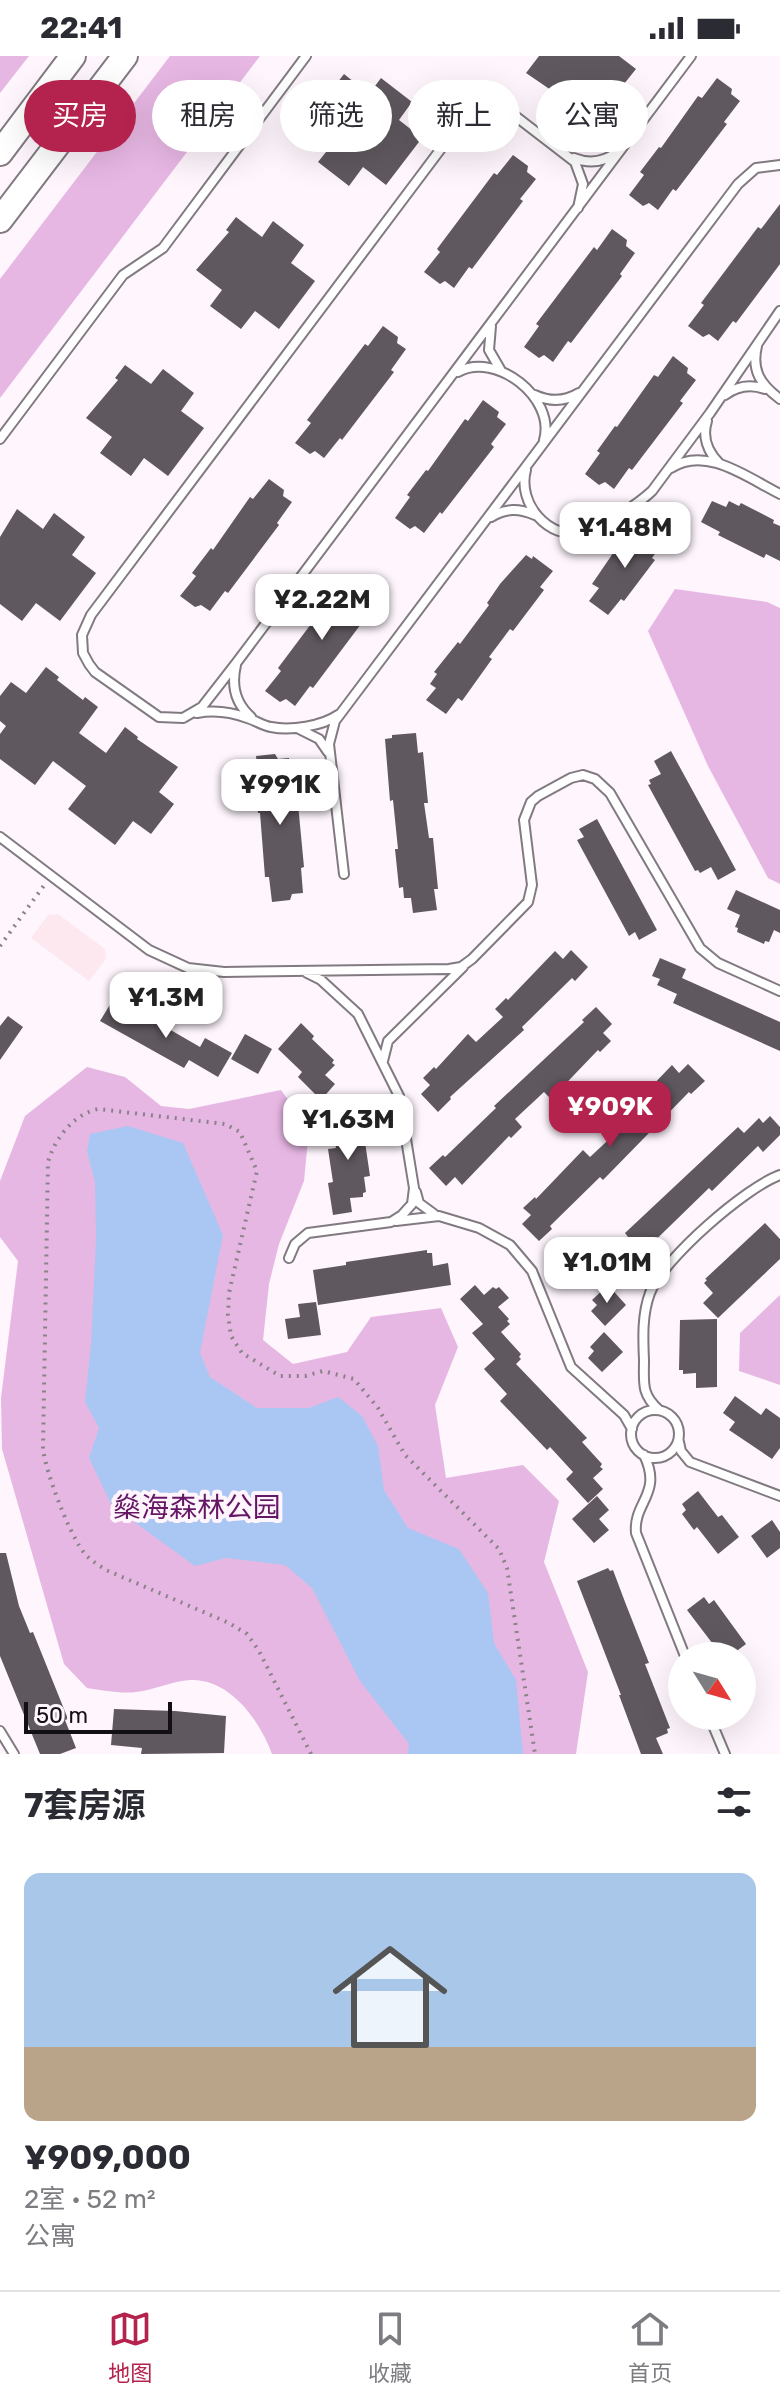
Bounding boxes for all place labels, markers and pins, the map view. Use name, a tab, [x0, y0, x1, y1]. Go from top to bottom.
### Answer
pin: ¥1.48M	[560, 502, 690, 570]
pin: ¥2.22M	[257, 574, 387, 642]
pin: ¥991K	[224, 759, 336, 827]
pin: ¥1.3M	[110, 972, 222, 1040]
pin: ¥909K	[554, 1081, 666, 1149]
pin: ¥1.63M	[283, 1094, 413, 1162]
pin: ¥1.01M	[542, 1237, 672, 1305]

